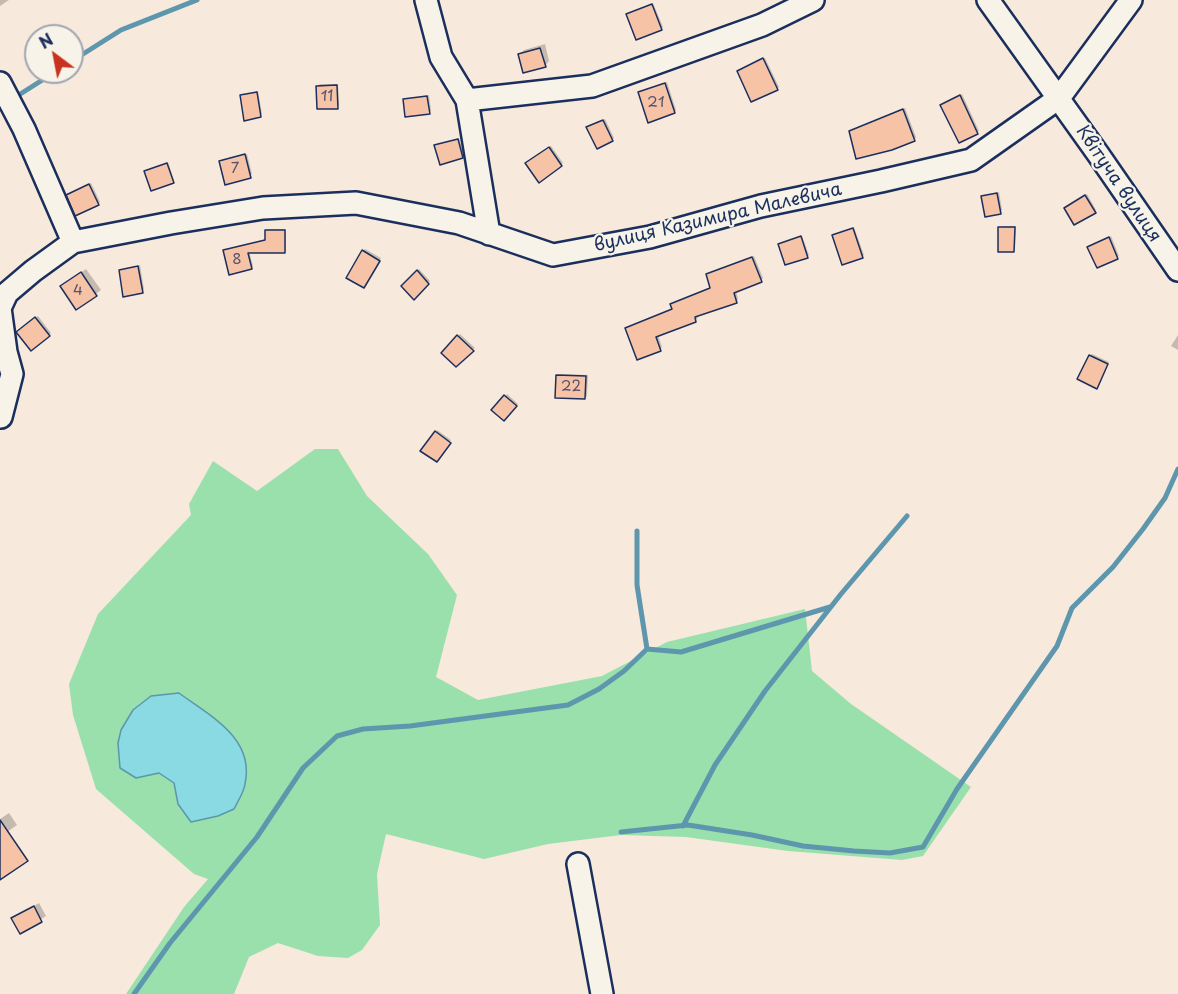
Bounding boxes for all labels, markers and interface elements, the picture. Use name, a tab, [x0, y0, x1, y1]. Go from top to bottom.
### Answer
north arrow	[24, 24, 84, 84]
text: N	[34, 27, 57, 54]
house number: 11	[321, 88, 333, 106]
house number: 21	[647, 94, 665, 112]
street label: Квітуча вулиця	[1071, 121, 1165, 247]
house number: 7	[231, 160, 239, 178]
street label: вулиця Казимира Малевича	[592, 179, 844, 257]
house number: 8	[232, 251, 242, 269]
house number: 4	[73, 282, 83, 300]
house number: 22	[561, 378, 581, 396]

